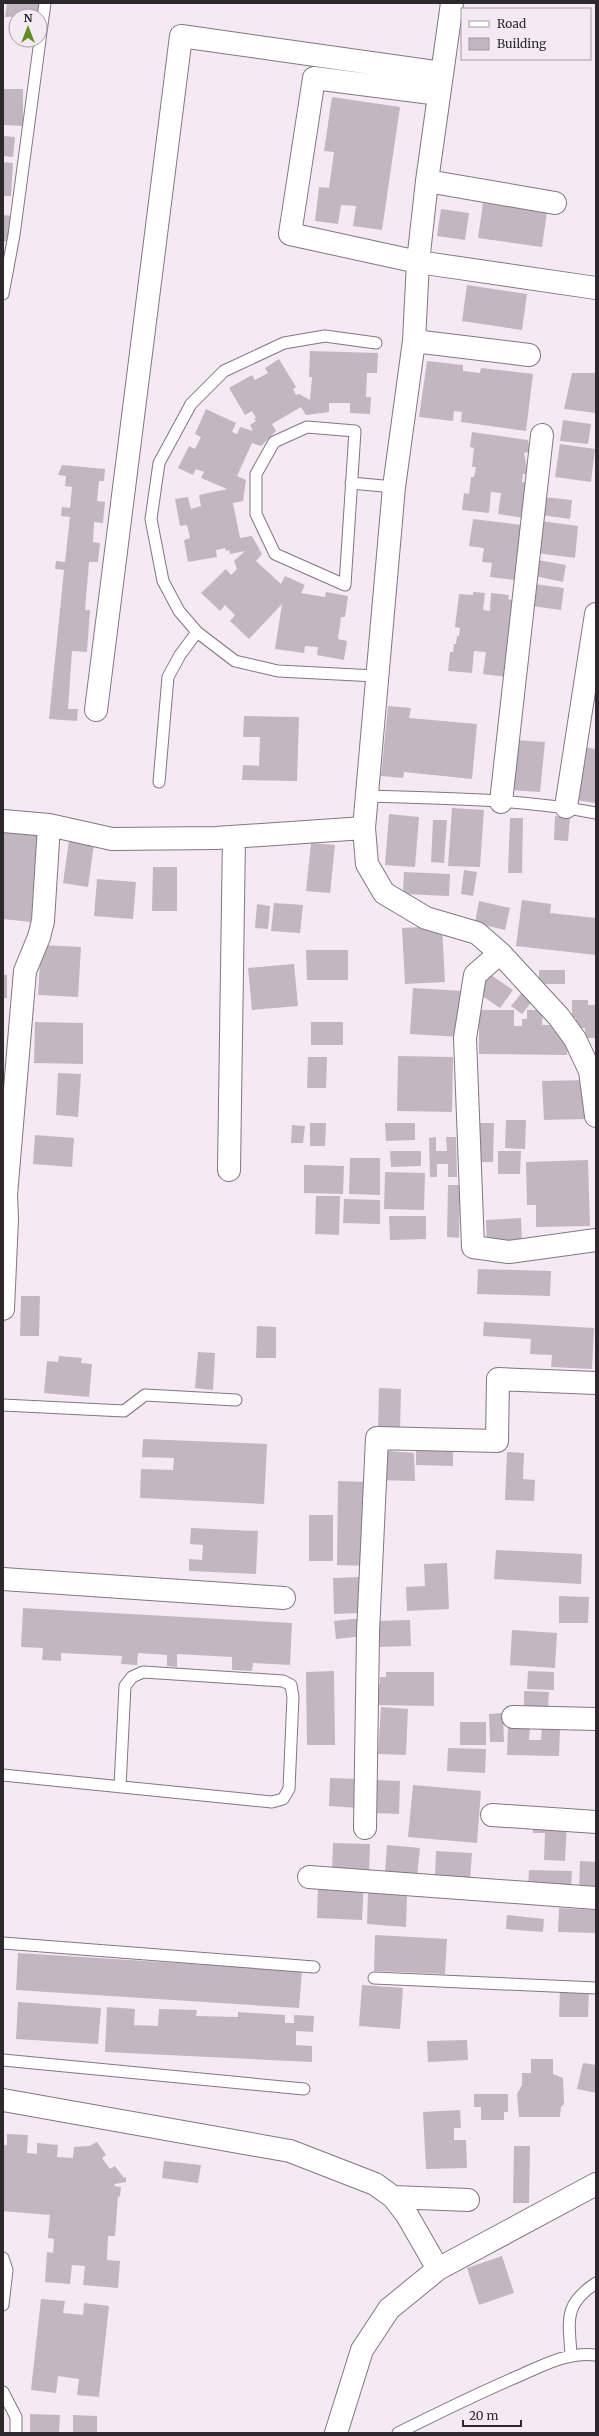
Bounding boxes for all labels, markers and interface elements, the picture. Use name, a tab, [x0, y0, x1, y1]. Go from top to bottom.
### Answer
north arrow	[8, 8, 48, 48]
legend	[461, 8, 591, 60]
text: N	[24, 11, 33, 25]
text: Road	[497, 16, 526, 31]
text: Building	[497, 36, 547, 51]
scale bar	[463, 2402, 521, 2428]
text: 20 m	[469, 2408, 498, 2423]

